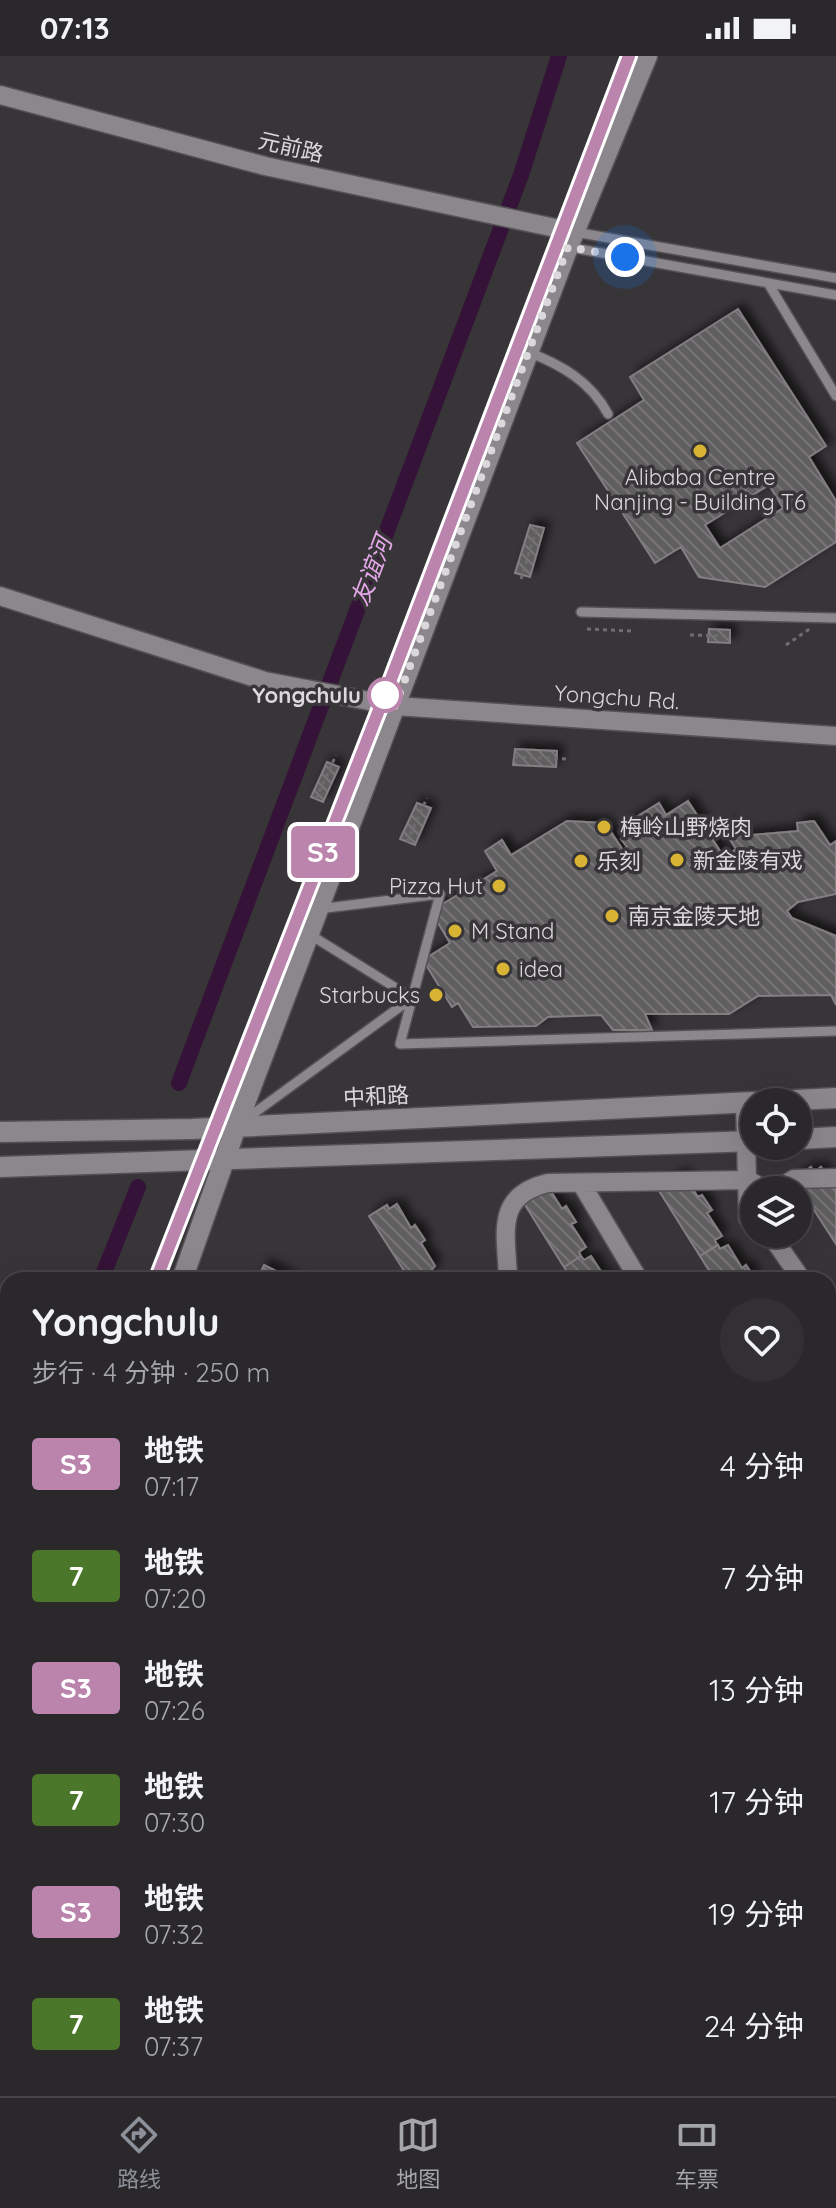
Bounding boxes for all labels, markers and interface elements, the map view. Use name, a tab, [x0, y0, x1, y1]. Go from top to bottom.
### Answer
text: 07:13	[40, 9, 110, 47]
street label: 元前路	[256, 126, 326, 168]
your location	[605, 237, 645, 277]
marker: Alibaba Centre Nanjing - Building T6	[691, 442, 709, 460]
place label: Alibaba Centre Nanjing - Building T6	[594, 463, 806, 516]
water label: 友谊河	[344, 528, 399, 610]
marker: Yongchulu	[368, 678, 402, 712]
street label: Yongchu Rd.	[554, 679, 680, 715]
place label: Yongchulu	[252, 681, 361, 709]
place label: 梅岭山野烧肉	[620, 813, 752, 841]
marker: 梅岭山野烧肉	[595, 818, 613, 836]
line badge: S3	[287, 826, 359, 878]
text: S3	[307, 834, 339, 869]
place label: 新金陵有戏	[693, 846, 803, 874]
place label: 乐刻	[597, 847, 641, 875]
marker: 新金陵有戏	[668, 851, 686, 869]
marker: 乐刻	[572, 852, 590, 870]
place label: Pizza Hut	[389, 872, 483, 900]
marker: Pizza Hut	[490, 877, 508, 895]
place label: 南京金陵天地	[628, 902, 760, 930]
marker: 南京金陵天地	[603, 907, 621, 925]
place label: M Stand	[471, 917, 554, 945]
marker: M Stand	[446, 922, 464, 940]
place label: idea	[519, 955, 563, 983]
marker: idea	[494, 960, 512, 978]
place label: Starbucks	[319, 981, 420, 1009]
marker: Starbucks	[427, 986, 445, 1004]
street label: 中和路	[342, 1080, 410, 1112]
map controls	[740, 1088, 812, 1248]
button: locate	[740, 1088, 812, 1160]
button: layers	[740, 1176, 812, 1248]
text: Yongchulu	[32, 1298, 220, 1346]
button: heart	[720, 1298, 804, 1382]
text: 步行 · 4 分钟 · 250 m	[32, 1356, 270, 1389]
text: 地铁	[144, 1431, 204, 1469]
text: S3	[60, 1446, 92, 1481]
text: 4 分钟	[720, 1447, 804, 1485]
text: 07:17	[144, 1470, 199, 1503]
text: 地铁	[144, 1543, 204, 1581]
text: 7	[68, 1558, 84, 1593]
text: 7 分钟	[720, 1559, 804, 1597]
text: 07:20	[144, 1582, 206, 1615]
text: 地铁	[144, 1655, 204, 1693]
text: S3	[60, 1670, 92, 1705]
text: 13 分钟	[709, 1671, 804, 1709]
text: 07:26	[144, 1694, 205, 1727]
text: 地铁	[144, 1767, 204, 1805]
text: 7	[68, 1782, 84, 1817]
text: 17 分钟	[709, 1783, 804, 1821]
text: 07:30	[144, 1806, 205, 1839]
text: 地铁	[144, 1879, 204, 1917]
text: S3	[60, 1894, 92, 1929]
text: 19 分钟	[708, 1895, 804, 1933]
text: 07:32	[144, 1918, 204, 1951]
text: 地铁	[144, 1991, 204, 2029]
text: 7	[68, 2006, 84, 2041]
text: 24 分钟	[704, 2007, 804, 2045]
text: 07:37	[144, 2030, 203, 2063]
tab: 路线	[117, 2113, 161, 2193]
tab: 地图	[396, 2113, 440, 2193]
tab: 车票	[675, 2113, 719, 2193]

